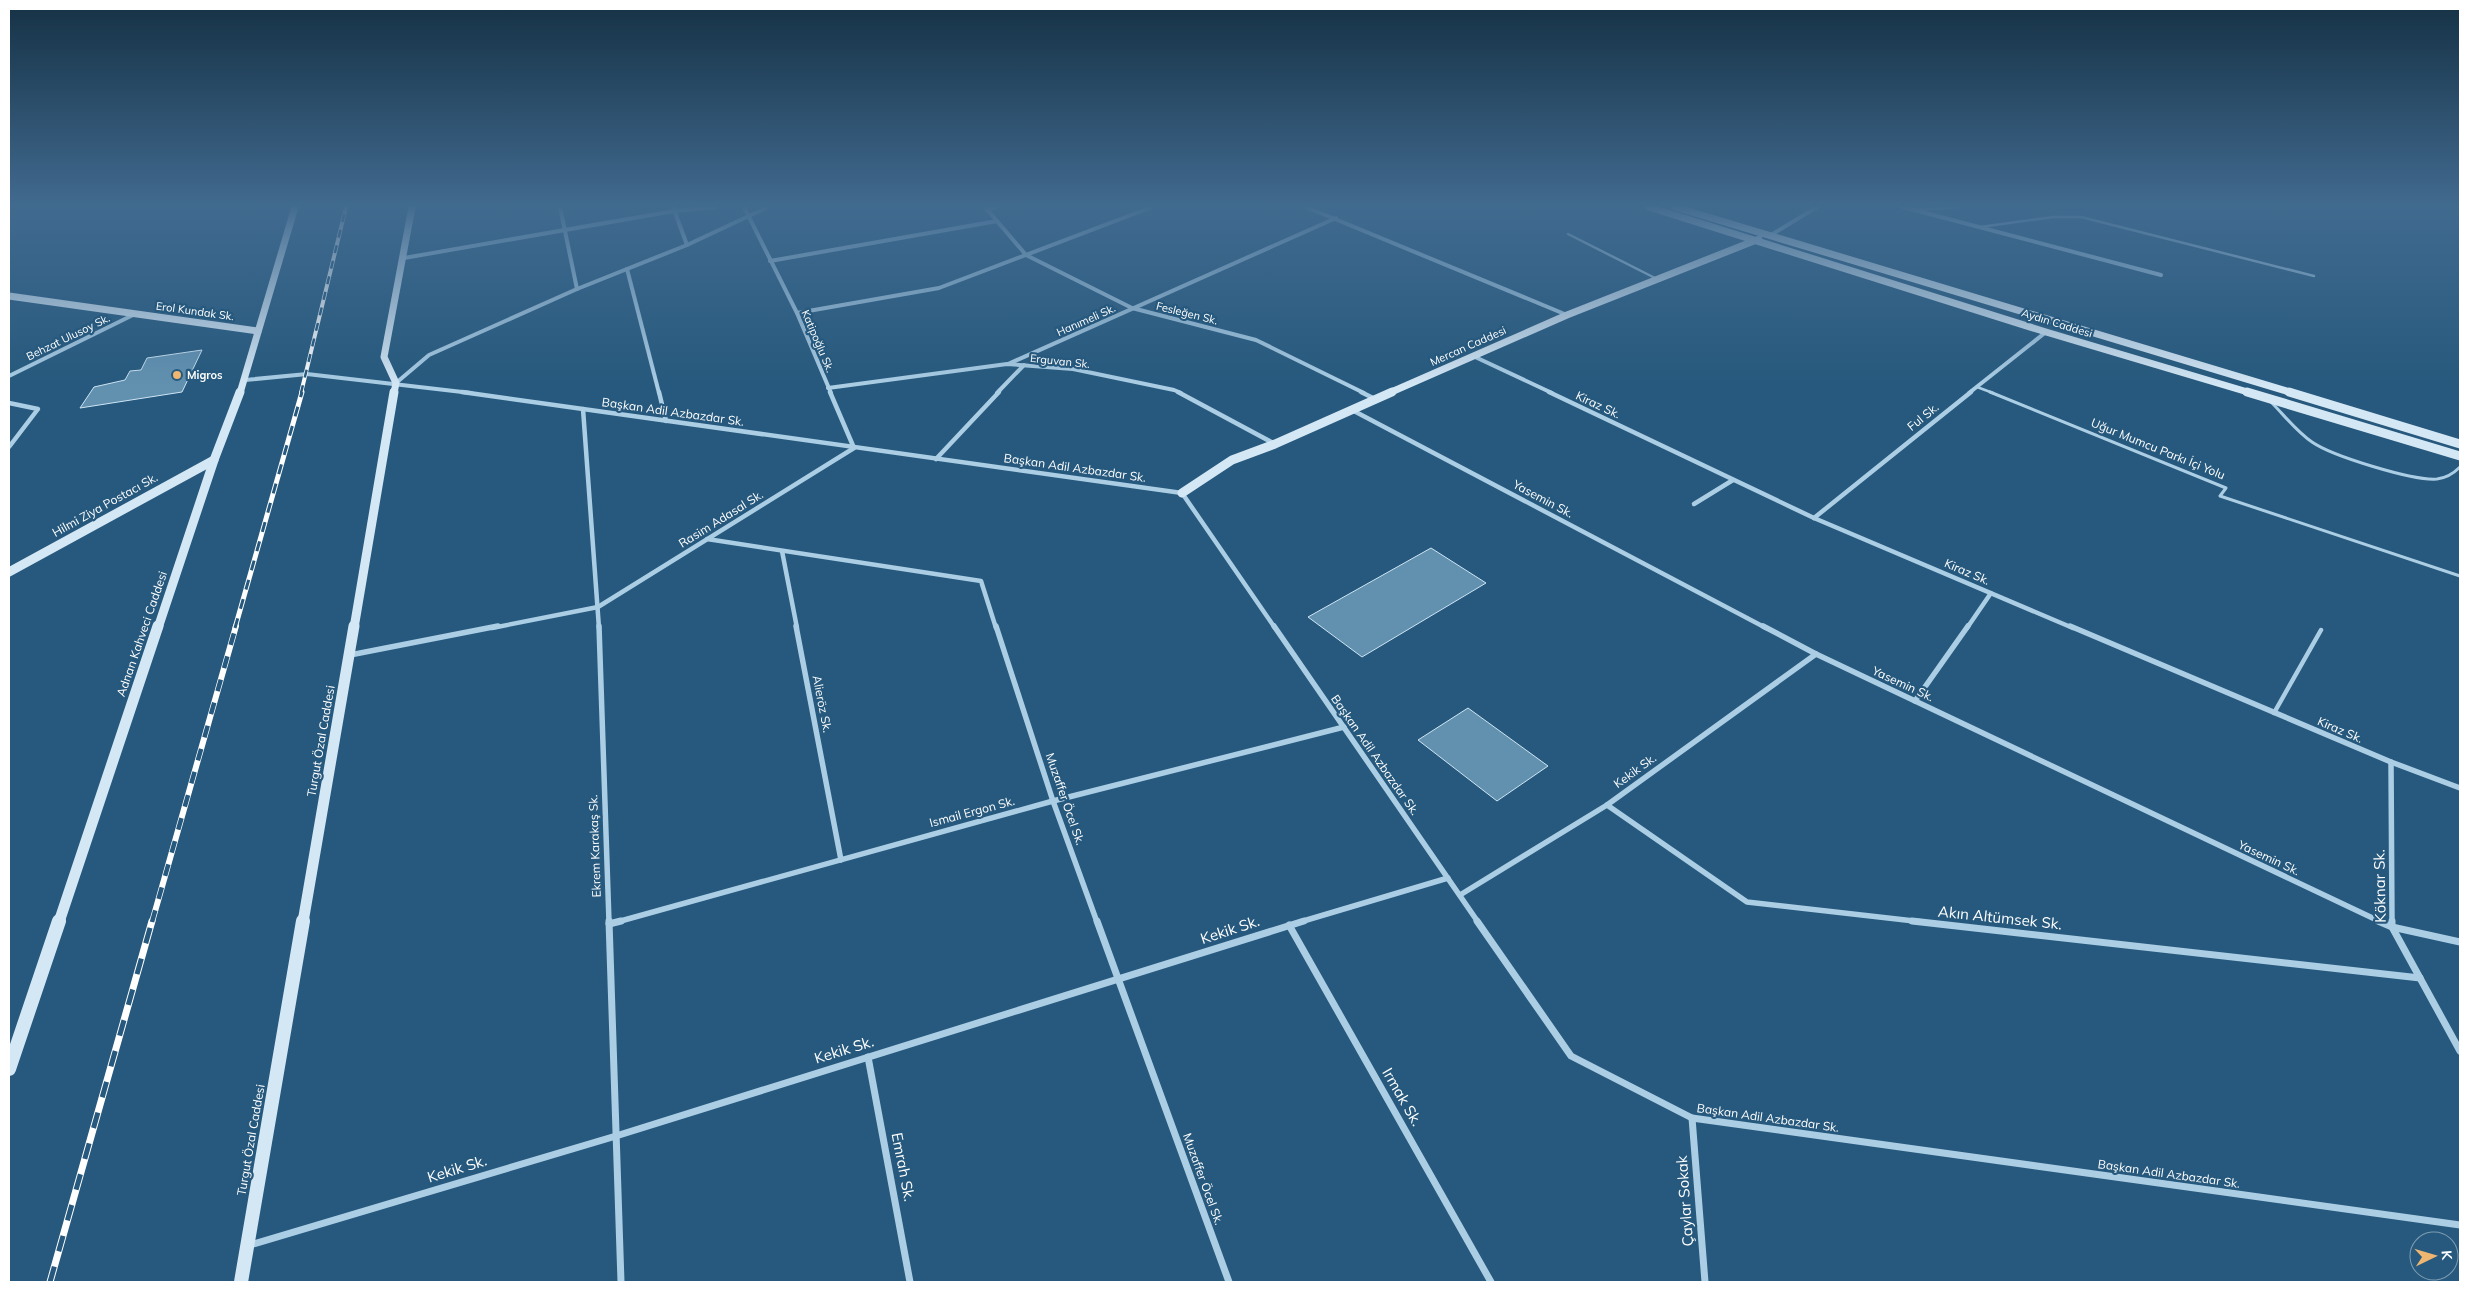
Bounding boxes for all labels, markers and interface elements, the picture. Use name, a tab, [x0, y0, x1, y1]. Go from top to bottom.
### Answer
street label: Erol Kundak Sk.	[155, 299, 235, 323]
street label: Fesleğen Sk.	[1155, 299, 1219, 327]
street label: Hanımeli Sk.	[1054, 301, 1118, 339]
street label: Aydın Caddesi	[2020, 306, 2094, 340]
street label: Katipoğlu Sk.	[799, 308, 837, 374]
street label: Behzat Ulusoy Sk.	[24, 311, 112, 363]
street label: Mercan Caddesi	[1428, 323, 1508, 369]
street label: Erguvan Sk.	[1029, 351, 1091, 371]
place label: Migros	[187, 368, 223, 382]
marker: Migros	[171, 369, 183, 381]
street label: Kiraz Sk.	[1573, 388, 1623, 421]
street label: Başkan Adil Azbazdar Sk.	[601, 394, 745, 429]
street label: Ful Sk.	[1904, 399, 1941, 434]
street label: Uğur Mumcu Parkı İçi Yolu	[2089, 415, 2227, 482]
street label: Başkan Adil Azbazdar Sk.	[1003, 450, 1147, 485]
street label: Hilmi Ziya Postacı Sk.	[49, 469, 160, 540]
street label: Yasemin Sk.	[1510, 476, 1576, 521]
street label: Rasim Adasal Sk.	[676, 487, 766, 551]
street label: Kiraz Sk.	[1942, 555, 1992, 588]
street label: Adnan Kahveci Caddesi	[113, 569, 170, 699]
street label: Yasemin Sk.	[1869, 662, 1936, 704]
street label: Alieröz Sk.	[810, 674, 835, 734]
street label: Turgut Özal Caddesi	[303, 684, 338, 798]
street label: Başkan Adil Azbazdar Sk.	[1328, 692, 1423, 818]
street label: Kiraz Sk.	[2315, 713, 2365, 746]
street label: Kekik Sk.	[1611, 750, 1659, 791]
street label: Muzaffer Öcel Sk.	[1043, 751, 1088, 847]
street label: Ismail Ergon Sk.	[928, 793, 1016, 830]
street label: Ekrem Karakaş Sk.	[585, 794, 604, 898]
street label: Yasemin Sk.	[2235, 836, 2302, 878]
street label: Köknar Sk.	[2369, 849, 2390, 923]
street label: Akın Altümsek Sk.	[1937, 902, 2063, 933]
street label: Kekik Sk.	[1198, 911, 1262, 948]
street label: Kekik Sk.	[812, 1032, 876, 1068]
street label: Irmak Sk.	[1378, 1064, 1427, 1129]
street label: Turgut Özal Caddesi	[233, 1083, 268, 1197]
street label: Başkan Adil Azbazdar Sk.	[1696, 1100, 1840, 1135]
street label: Emrah Sk.	[888, 1131, 919, 1203]
street label: Muzaffer Öcel Sk.	[1180, 1131, 1227, 1227]
street label: Kekik Sk.	[425, 1151, 489, 1187]
street label: Çaylar Sokak	[1672, 1155, 1697, 1247]
street label: Başkan Adil Azbazdar Sk.	[2097, 1156, 2241, 1191]
north arrow	[2409, 1231, 2459, 1281]
text: K	[2438, 1249, 2456, 1261]

